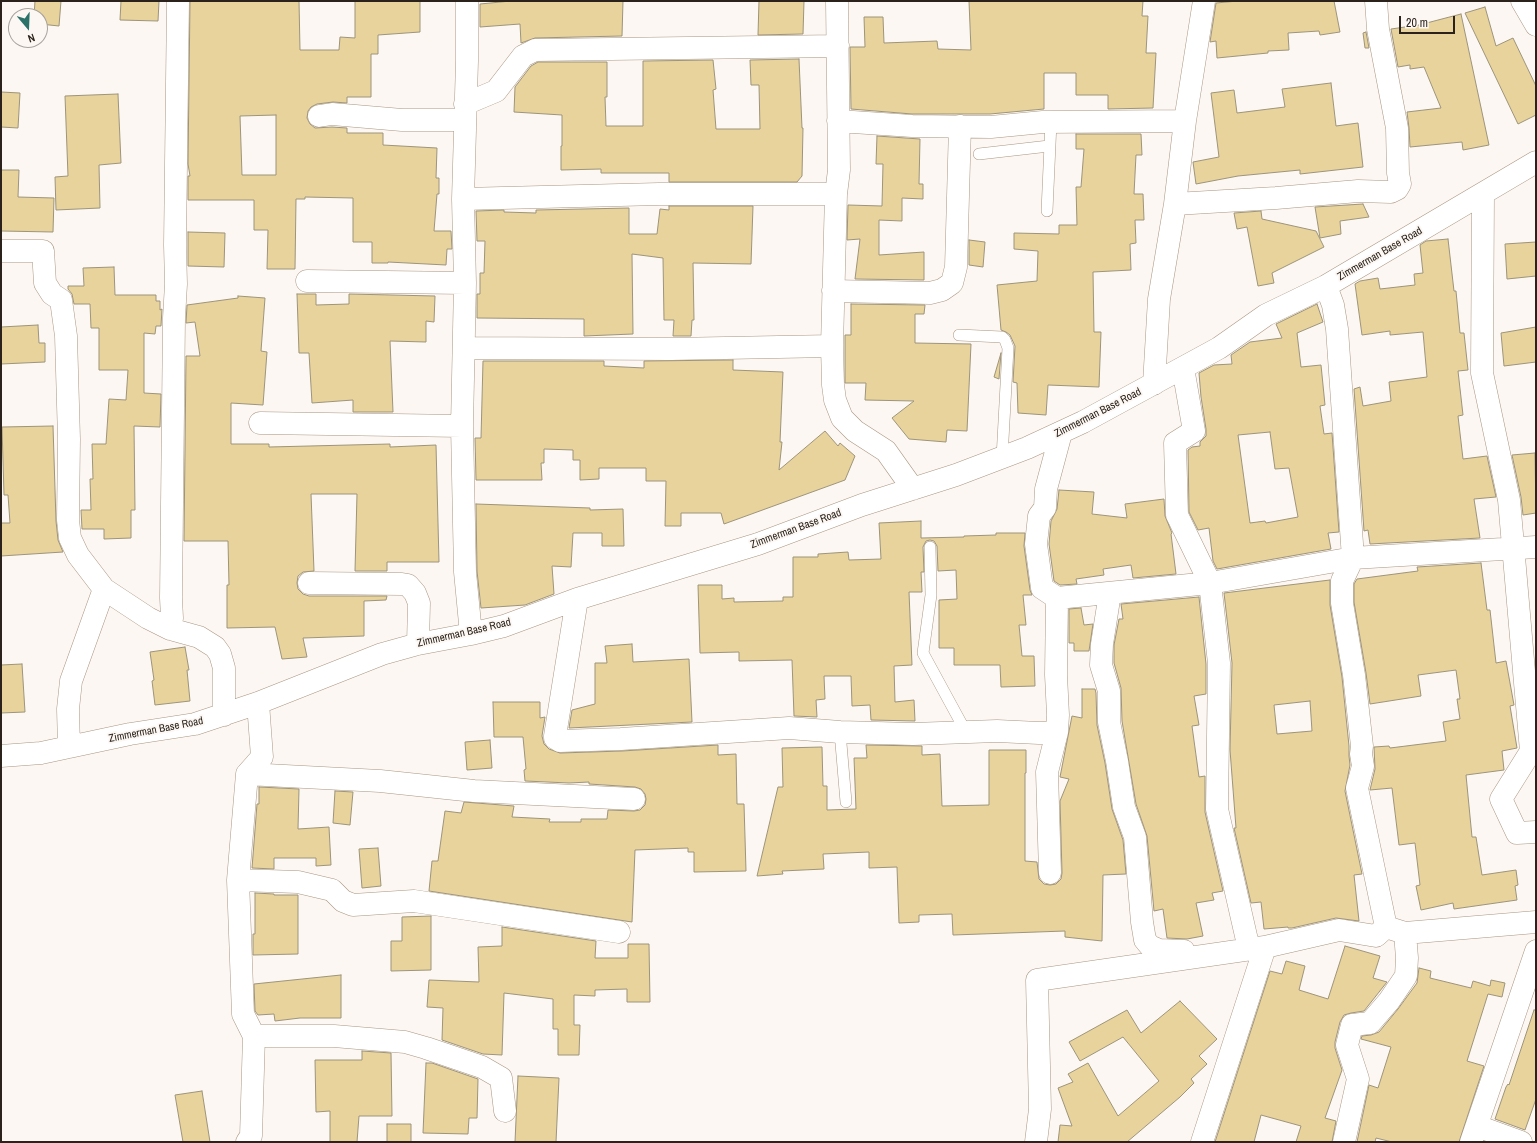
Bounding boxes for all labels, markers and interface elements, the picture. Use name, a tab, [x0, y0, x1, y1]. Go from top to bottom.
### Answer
north arrow	[8, 8, 48, 48]
scale bar	[1401, 8, 1457, 34]
text: 20 m	[1406, 15, 1428, 31]
text: N	[26, 31, 37, 46]
street label: Zimmerman Base Road	[1335, 224, 1425, 284]
street label: Zimmerman Base Road	[1052, 385, 1144, 441]
street label: Zimmerman Base Road	[749, 506, 843, 552]
street label: Zimmerman Base Road	[416, 616, 512, 650]
street label: Zimmerman Base Road	[108, 714, 204, 746]

